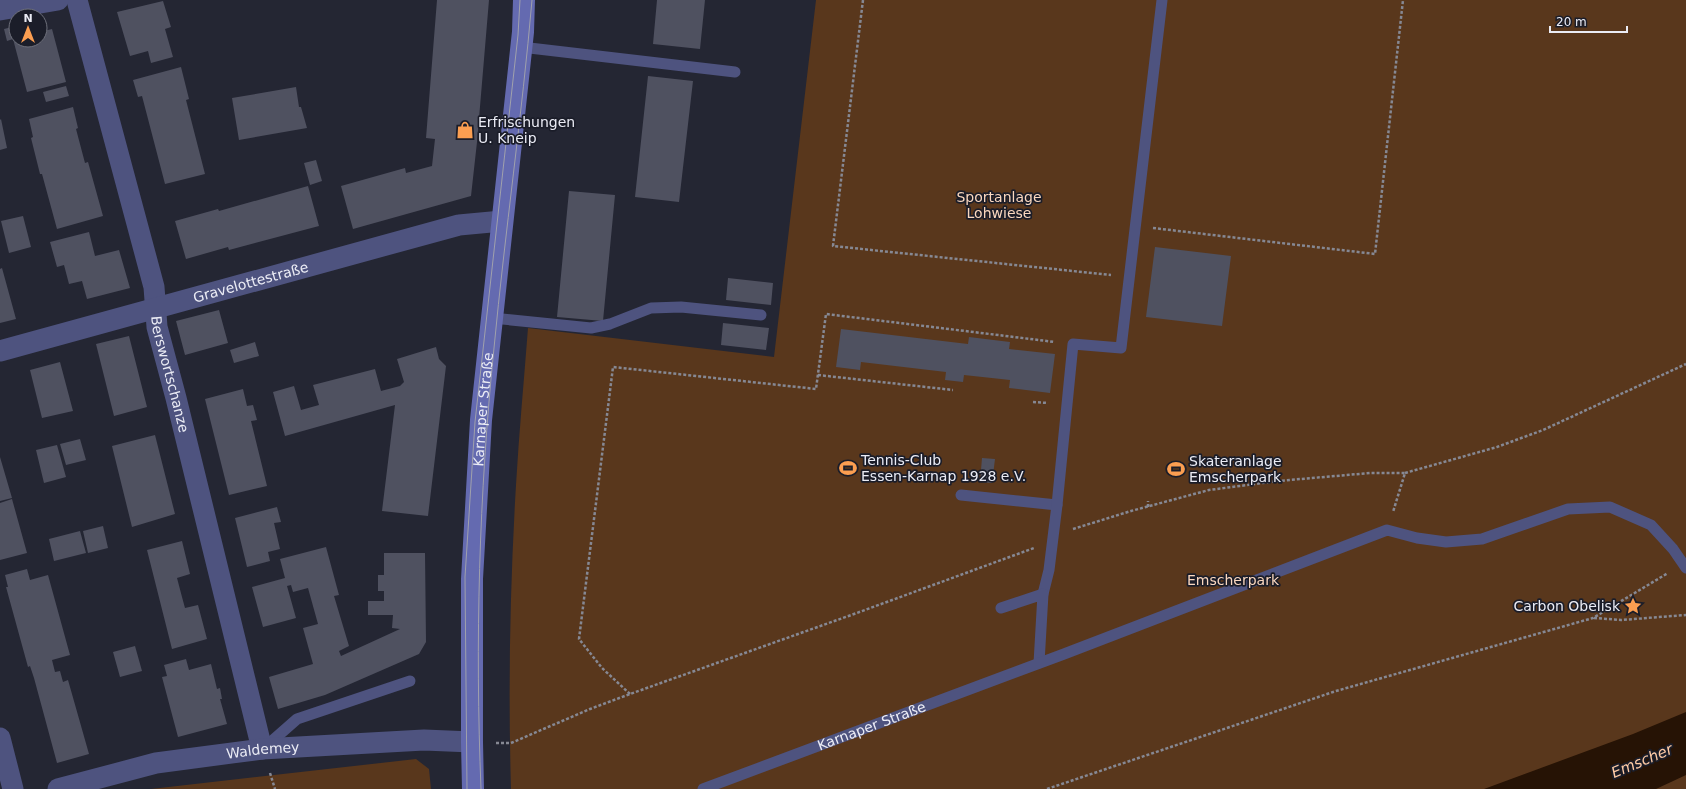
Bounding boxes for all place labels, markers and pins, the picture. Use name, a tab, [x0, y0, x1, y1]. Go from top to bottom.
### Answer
place label: Erfrischungen U. Kneip	[478, 114, 575, 146]
shop icon: Erfrischungen U. Kneip	[455, 120, 475, 140]
place label: Tennis-Club Essen-Karnap 1928 e.V.	[860, 452, 1026, 484]
place label: Skateranlage Emscherpark	[1189, 453, 1282, 485]
sports icon: Tennis-Club Essen-Karnap 1928 e.V.	[838, 458, 858, 478]
sports icon: Skateranlage Emscherpark	[1166, 459, 1186, 479]
place icon: Carbon Obelisk	[1623, 596, 1643, 616]
place label: Carbon Obelisk	[1513, 598, 1621, 614]

